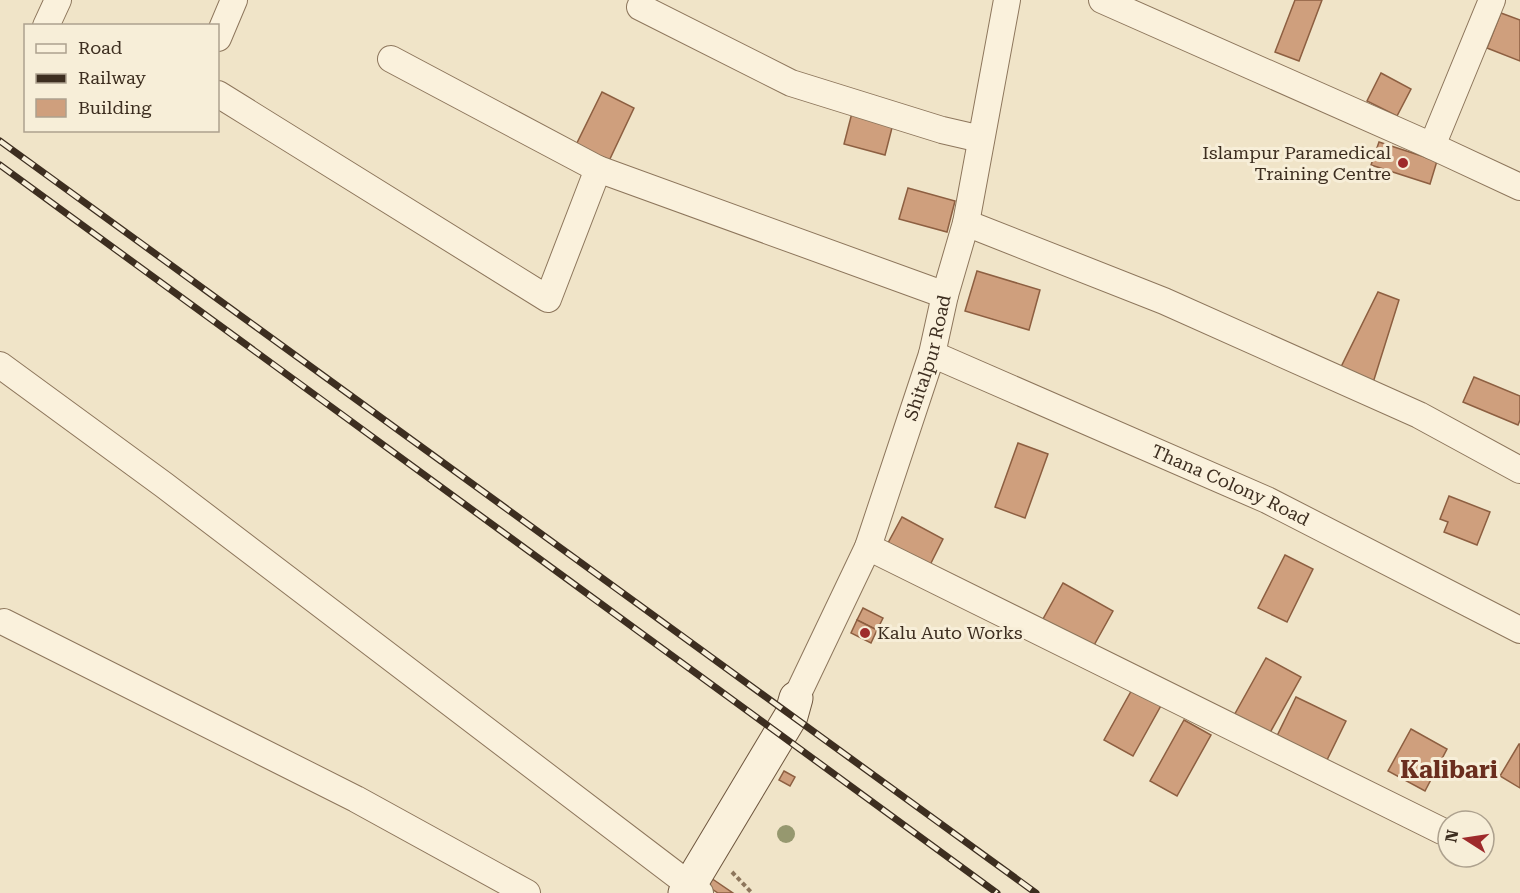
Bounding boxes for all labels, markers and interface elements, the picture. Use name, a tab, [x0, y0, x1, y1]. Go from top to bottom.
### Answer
legend	[24, 24, 219, 132]
text: Road	[78, 37, 123, 58]
text: Railway	[78, 67, 146, 88]
text: Building	[78, 97, 152, 118]
place label: Islampur Paramedical Training Centre	[1202, 142, 1391, 184]
marker: Islampur Paramedical Training Centre	[1396, 156, 1410, 170]
street label: Shitalpur Road	[900, 292, 955, 423]
street label: Thana Colony Road	[1148, 440, 1313, 530]
place label: Kalu Auto Works	[877, 622, 1022, 643]
marker: Kalu Auto Works	[858, 626, 872, 640]
district label: Kalibari	[1400, 756, 1498, 784]
north arrow	[1436, 809, 1496, 869]
text: N	[1441, 828, 1462, 844]

